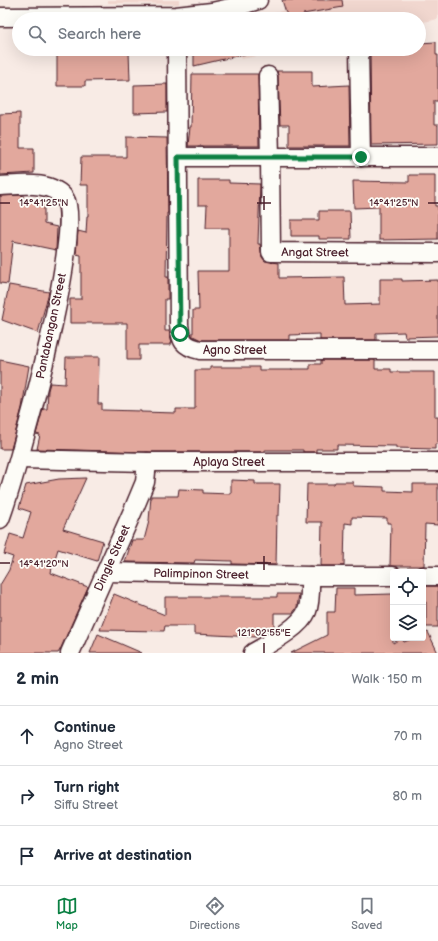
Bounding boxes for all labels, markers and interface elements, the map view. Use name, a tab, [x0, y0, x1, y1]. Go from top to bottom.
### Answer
search box	[12, 12, 426, 56]
icon: search	[26, 23, 48, 45]
text: Search here	[58, 25, 141, 44]
route end	[352, 148, 370, 166]
text: 14°41'25"N	[19, 197, 69, 209]
text: 14°41'25"N	[369, 197, 419, 209]
street label: Angat Street	[281, 245, 349, 260]
street label: Pantabangan Street	[33, 272, 70, 380]
route start	[171, 324, 189, 342]
street label: Agno Street	[203, 343, 267, 358]
street label: Aplaya Street	[193, 455, 265, 470]
street label: Dingle Street	[91, 522, 134, 594]
text: 14°41'20"N	[19, 558, 69, 570]
street label: Palimpinon Street	[153, 566, 249, 583]
map controls	[390, 569, 426, 641]
button: locate	[390, 569, 426, 605]
button: layers	[390, 605, 426, 641]
text: 121°02'55"E	[237, 627, 291, 639]
text: 2 min	[16, 669, 59, 689]
text: Walk · 150 m	[351, 671, 422, 687]
text: Continue	[54, 718, 116, 737]
icon: ahead	[16, 725, 38, 747]
text: 70 m	[394, 728, 422, 744]
text: Agno Street	[54, 737, 123, 753]
text: Turn right	[54, 778, 119, 797]
icon: right	[16, 785, 38, 807]
text: 80 m	[393, 788, 422, 804]
text: Siffu Street	[54, 797, 118, 813]
icon: arrive	[16, 845, 38, 867]
text: Arrive at destination	[54, 846, 192, 865]
tab: Map	[56, 895, 78, 932]
tab: Directions	[189, 895, 240, 932]
tab: Saved	[351, 895, 382, 932]

